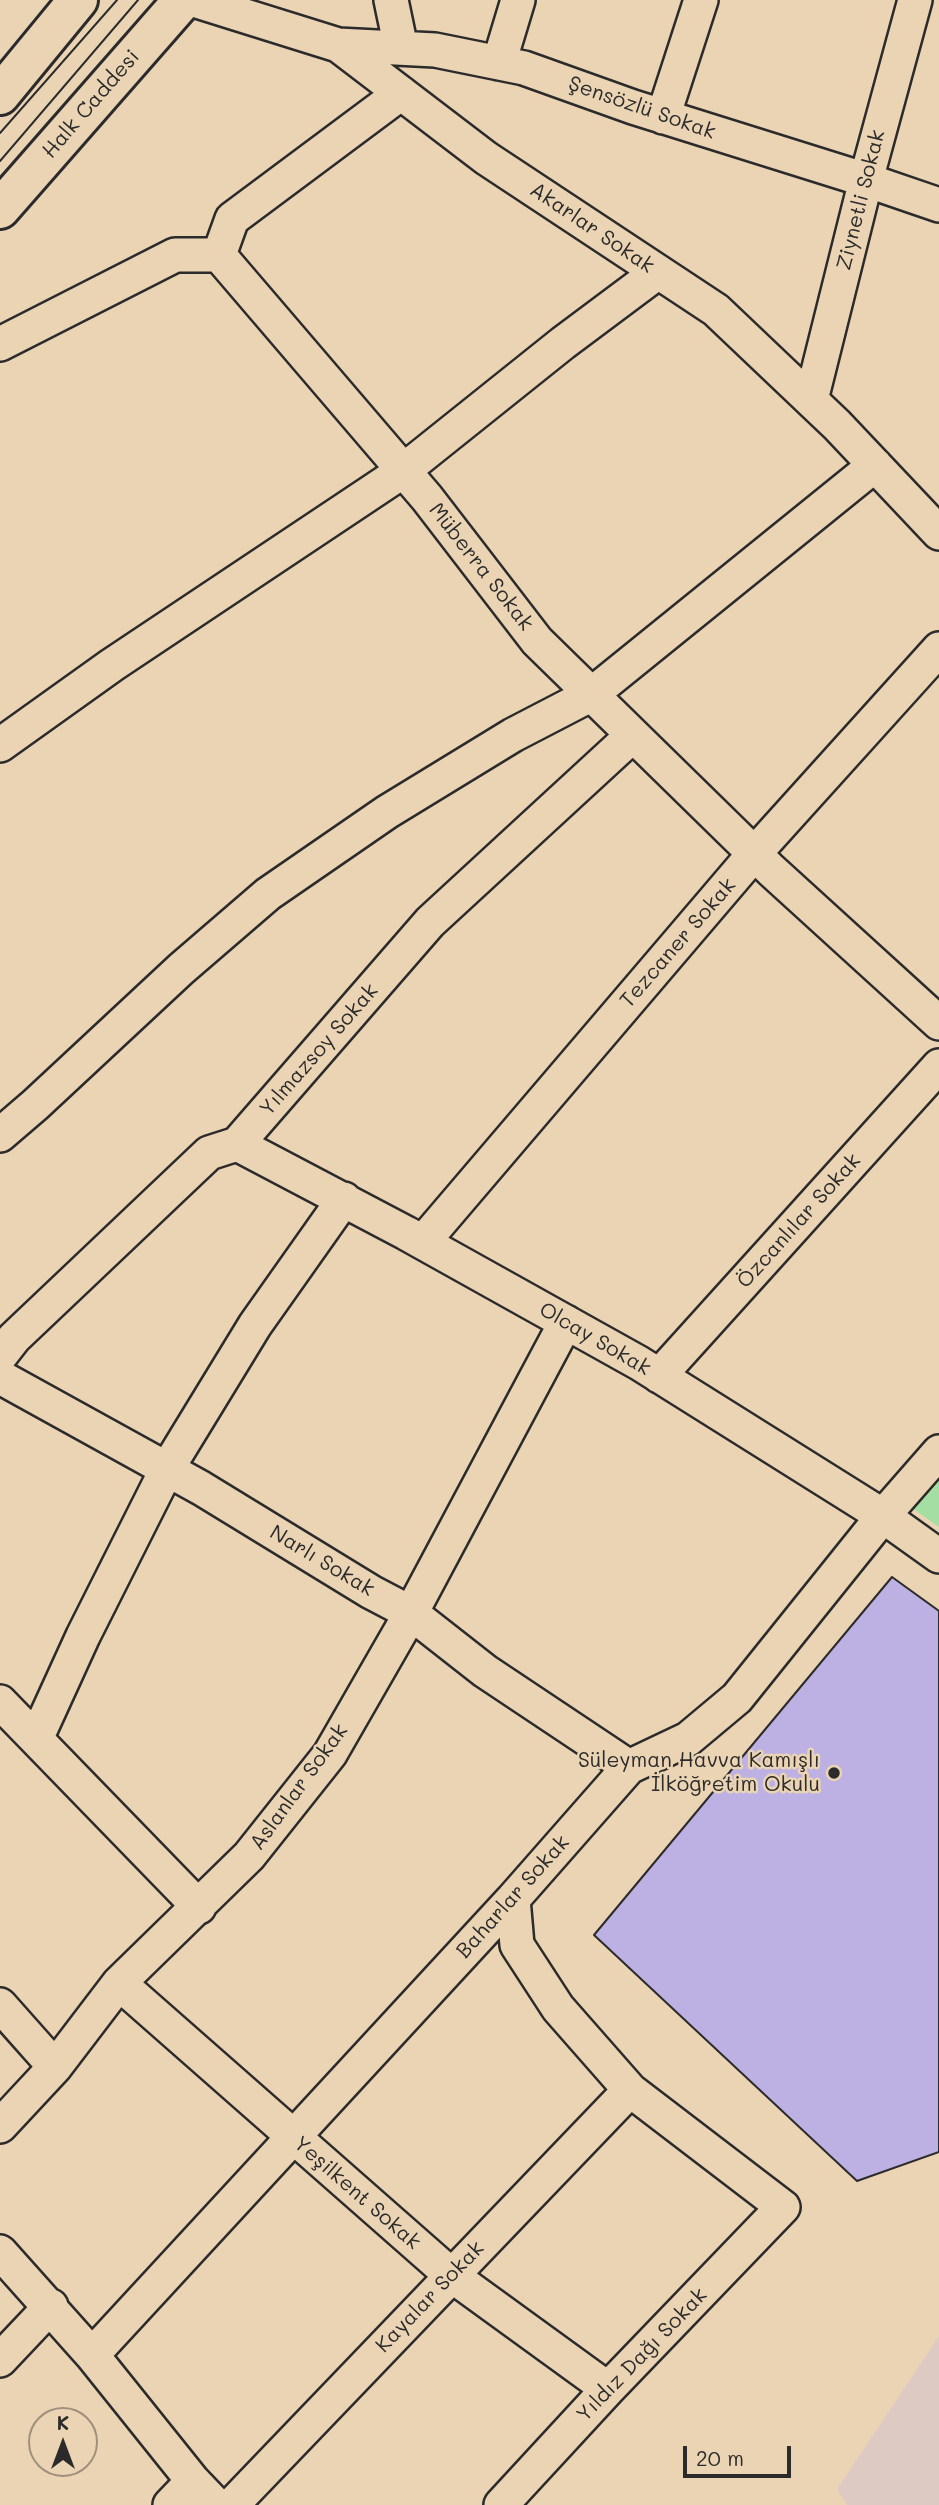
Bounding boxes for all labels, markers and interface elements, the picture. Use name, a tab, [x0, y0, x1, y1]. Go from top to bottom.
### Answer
street label: Halk Caddesi	[37, 45, 145, 163]
street label: Şensözlü Sokak	[565, 71, 719, 145]
street label: Ziynetli Sokak	[831, 127, 891, 273]
street label: Akarlar Sokak	[525, 177, 659, 279]
street label: Müberra Sokak	[423, 498, 539, 636]
street label: Tezcaner Sokak	[615, 873, 741, 1013]
street label: Yılmazsoy Sokak	[255, 979, 383, 1121]
street label: Özcanlılar Sokak	[732, 1148, 866, 1294]
street label: Olcay Sokak	[535, 1297, 655, 1381]
street label: Narlı Sokak	[265, 1520, 379, 1602]
street label: Aslanlar Sokak	[245, 1719, 353, 1855]
place label: Süleyman Havva Kamışlı İlköğretim Okulu	[578, 1748, 820, 1798]
marker: Süleyman Havva Kamışlı İlköğretim Okulu	[826, 1765, 842, 1781]
street label: Baharlar Sokak	[451, 1830, 575, 1964]
street label: Yeşilkent Sokak	[288, 2131, 426, 2255]
street label: Kayalar Sokak	[371, 2236, 489, 2358]
street label: Yıldız Dağı Sokak	[572, 2283, 712, 2427]
north arrow	[28, 2407, 98, 2477]
text: K	[57, 2410, 69, 2435]
scale bar	[687, 2432, 796, 2476]
text: 20 m	[696, 2444, 744, 2471]

